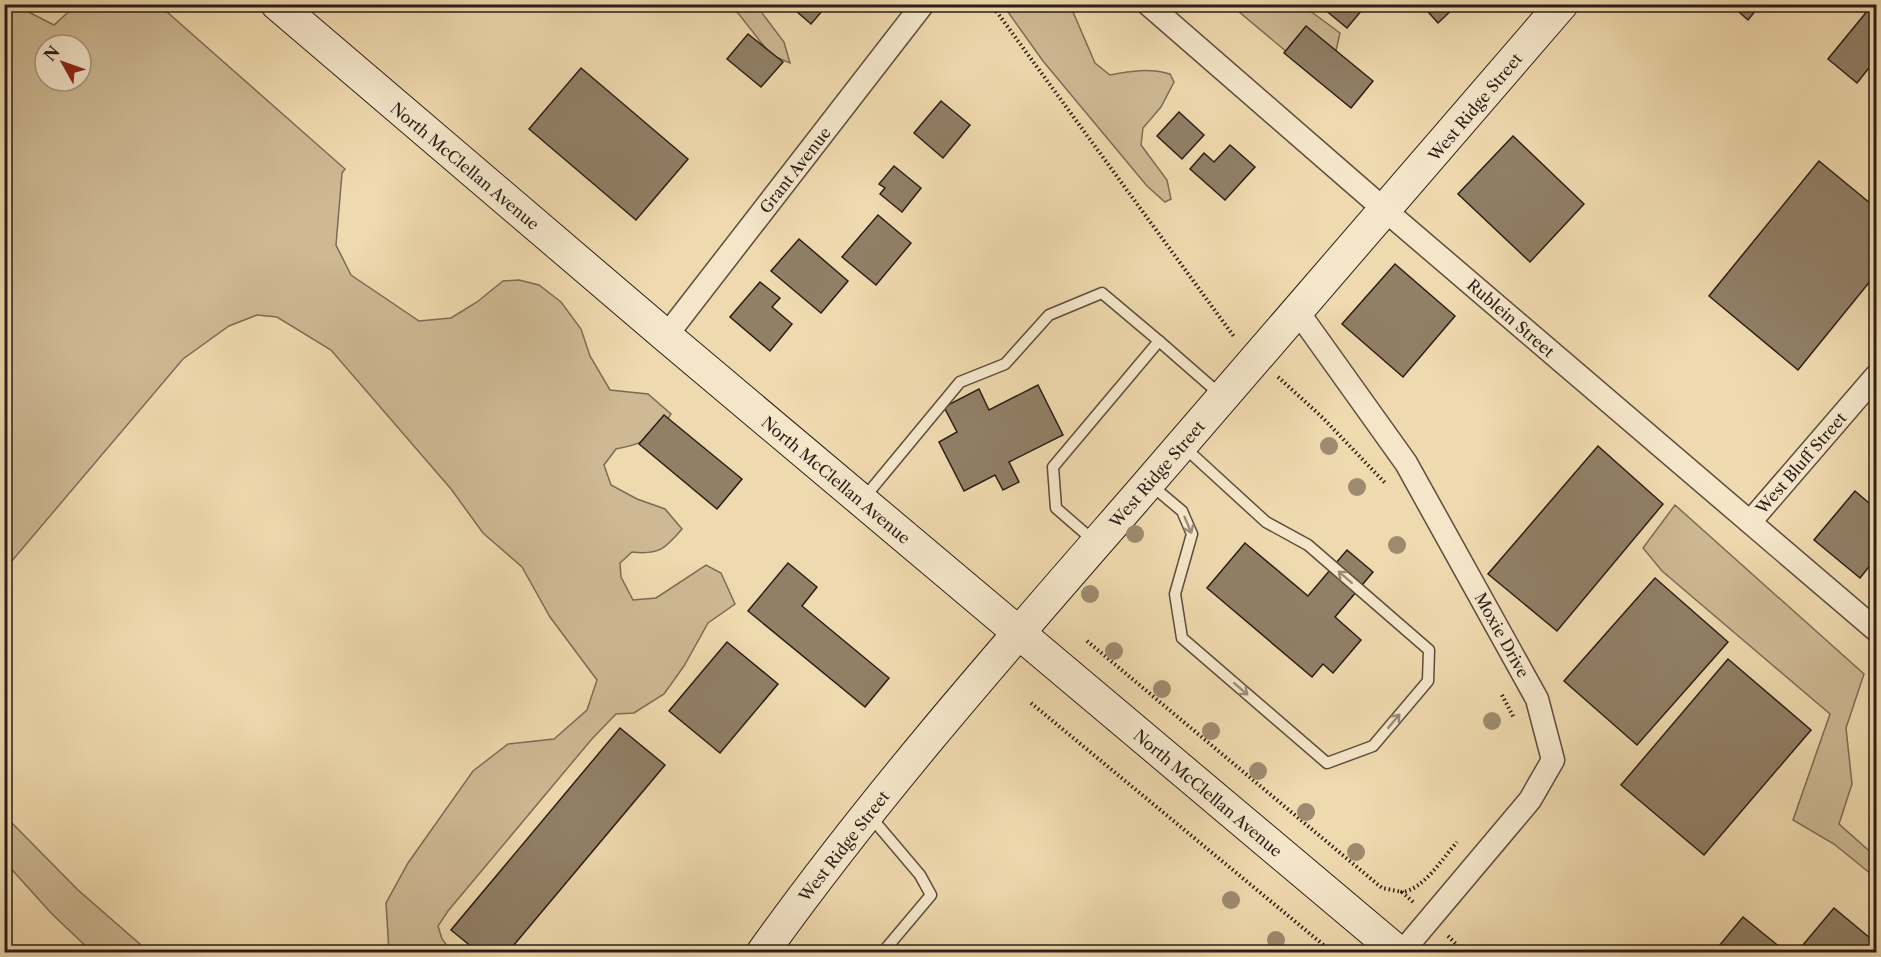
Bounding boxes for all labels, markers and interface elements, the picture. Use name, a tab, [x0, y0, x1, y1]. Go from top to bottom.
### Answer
north arrow	[33, 33, 93, 93]
text: N	[39, 42, 64, 65]
street label: West Ridge Street	[1423, 49, 1526, 166]
street label: North McClellan Avenue	[387, 98, 543, 234]
street label: Grant Avenue	[755, 123, 835, 217]
street label: Rublein Street	[1463, 275, 1559, 362]
street label: West Bluff Street	[1751, 408, 1851, 519]
street label: North McClellan Avenue	[758, 412, 914, 548]
street label: West Ridge Street	[1104, 416, 1209, 532]
one-way arrow	[1183, 515, 1194, 533]
one-way arrow	[1338, 570, 1353, 584]
street label: Moxie Drive	[1470, 589, 1534, 681]
one-way arrow	[1233, 682, 1248, 696]
one-way arrow	[1387, 714, 1401, 729]
street label: North McClellan Avenue	[1130, 725, 1286, 861]
street label: West Ridge Street	[794, 786, 894, 906]

